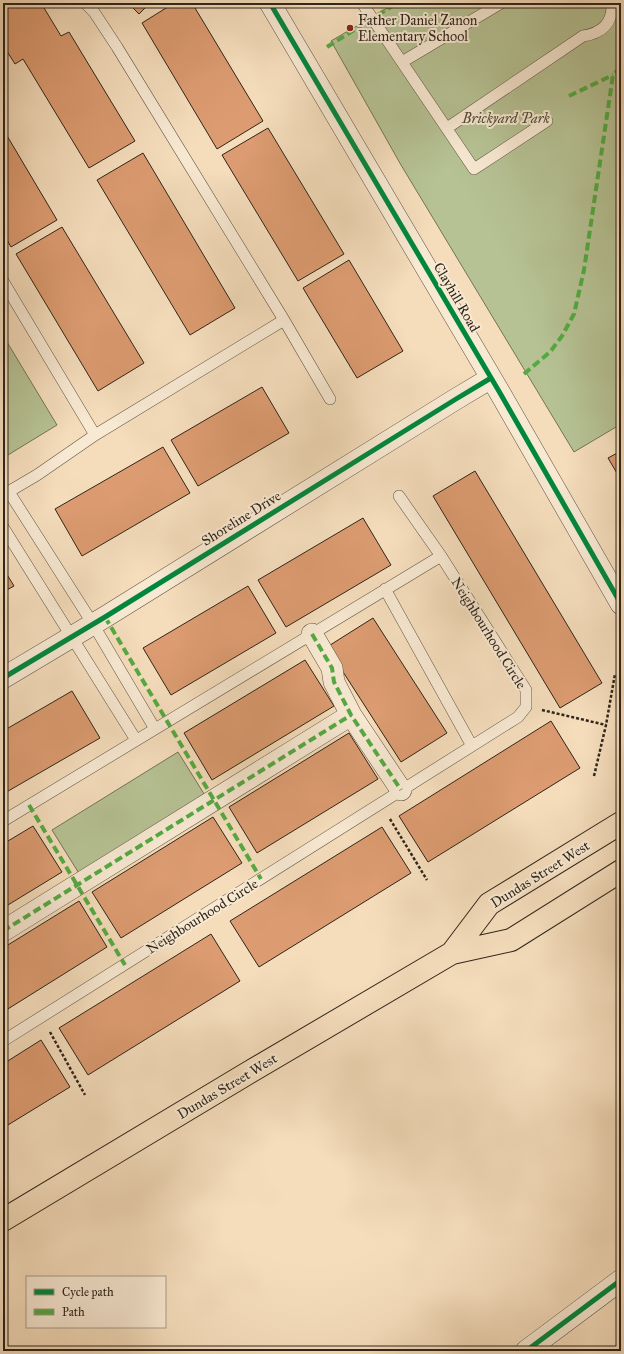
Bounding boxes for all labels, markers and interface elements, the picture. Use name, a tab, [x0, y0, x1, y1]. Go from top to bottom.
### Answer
place label: Father Daniel Zanon Elementary School	[358, 12, 478, 45]
marker: Father Daniel Zanon Elementary School	[345, 23, 355, 33]
park label: Brickyard Park	[461, 110, 551, 127]
street label: Clayhill Road	[430, 259, 483, 335]
street label: Shoreline Drive	[198, 487, 284, 550]
street label: Neighbourhood Circle	[447, 574, 530, 692]
street label: Dundas Street West	[488, 837, 593, 912]
street label: Neighbourhood Circle	[143, 875, 261, 958]
street label: Dundas Street West	[174, 1050, 280, 1123]
legend	[26, 1276, 166, 1328]
text: Cycle path	[62, 1285, 114, 1299]
text: Path	[62, 1305, 85, 1319]

